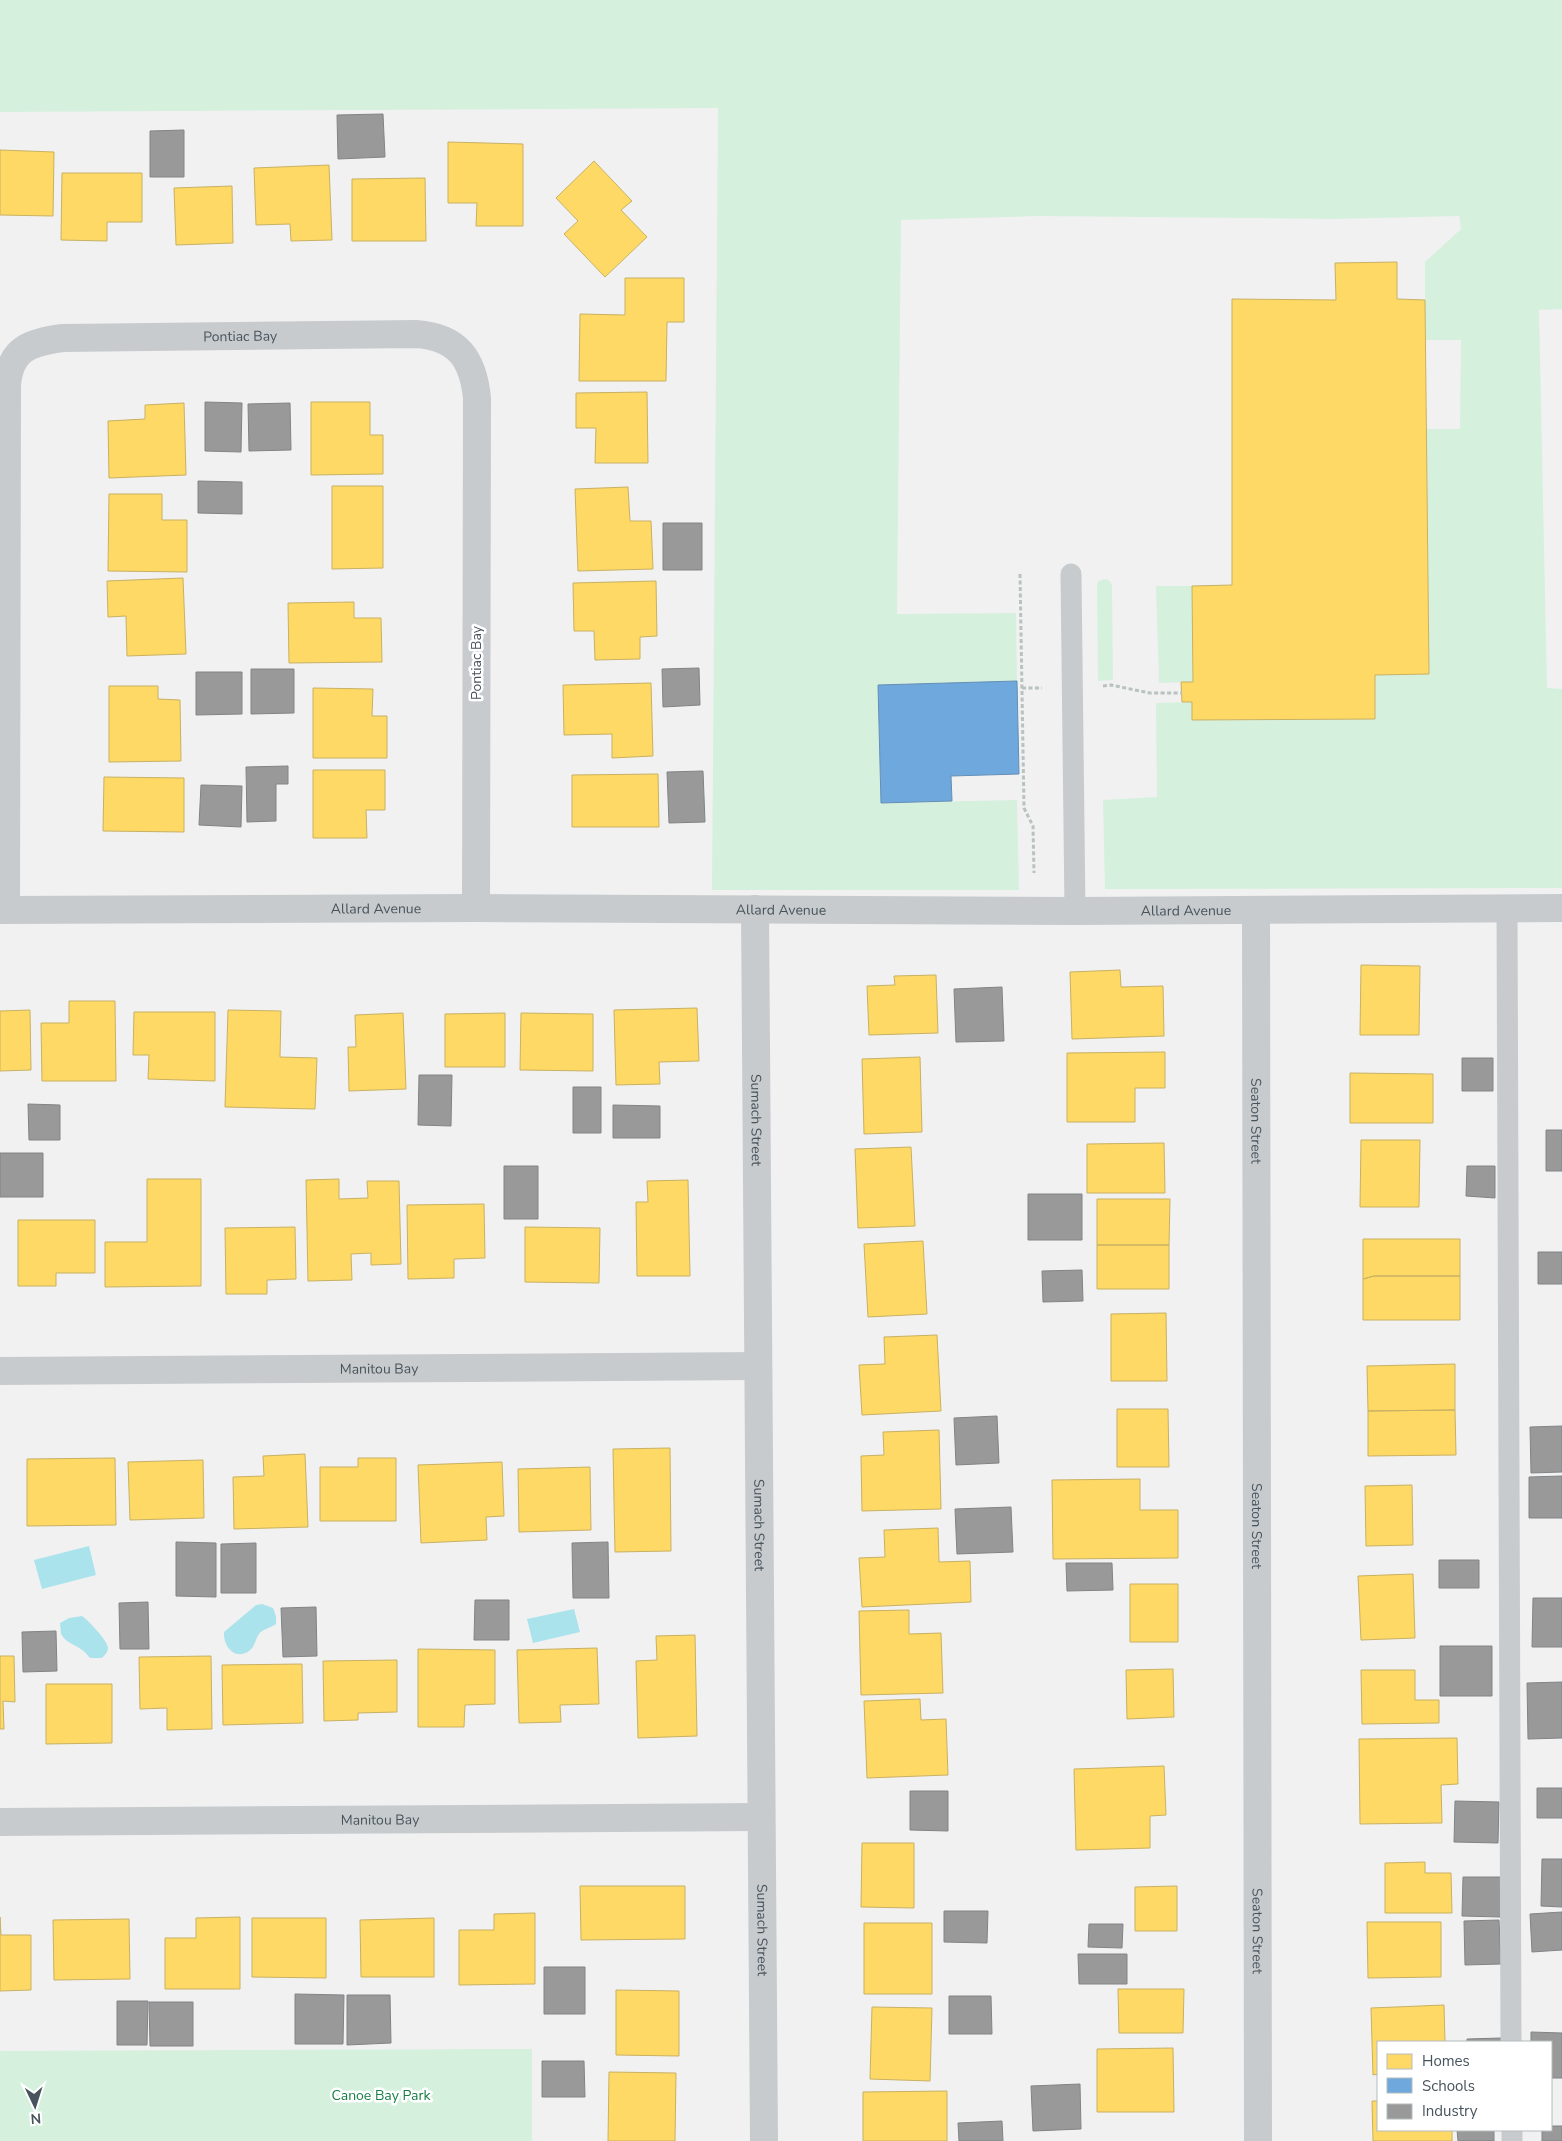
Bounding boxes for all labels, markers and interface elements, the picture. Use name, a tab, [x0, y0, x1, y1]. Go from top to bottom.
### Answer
street label: Pontiac Bay	[203, 327, 278, 346]
street label: Pontiac Bay	[467, 625, 486, 700]
street label: Allard Avenue	[331, 899, 421, 919]
street label: Allard Avenue	[736, 900, 826, 920]
street label: Allard Avenue	[1141, 901, 1231, 921]
street label: Sumach Street	[746, 1074, 766, 1166]
street label: Seaton Street	[1246, 1078, 1265, 1164]
street label: Manitou Bay	[340, 1359, 419, 1379]
street label: Sumach Street	[749, 1479, 769, 1571]
street label: Seaton Street	[1247, 1483, 1266, 1569]
street label: Manitou Bay	[341, 1810, 420, 1830]
street label: Sumach Street	[752, 1884, 772, 1976]
street label: Seaton Street	[1248, 1888, 1267, 1974]
legend	[1377, 2041, 1552, 2131]
text: Homes	[1422, 2051, 1470, 2071]
text: Schools	[1422, 2076, 1475, 2096]
north arrow	[10, 2081, 60, 2131]
park label: Canoe Bay Park	[332, 2086, 431, 2105]
text: Industry	[1422, 2101, 1478, 2121]
text: N	[30, 2109, 42, 2128]

